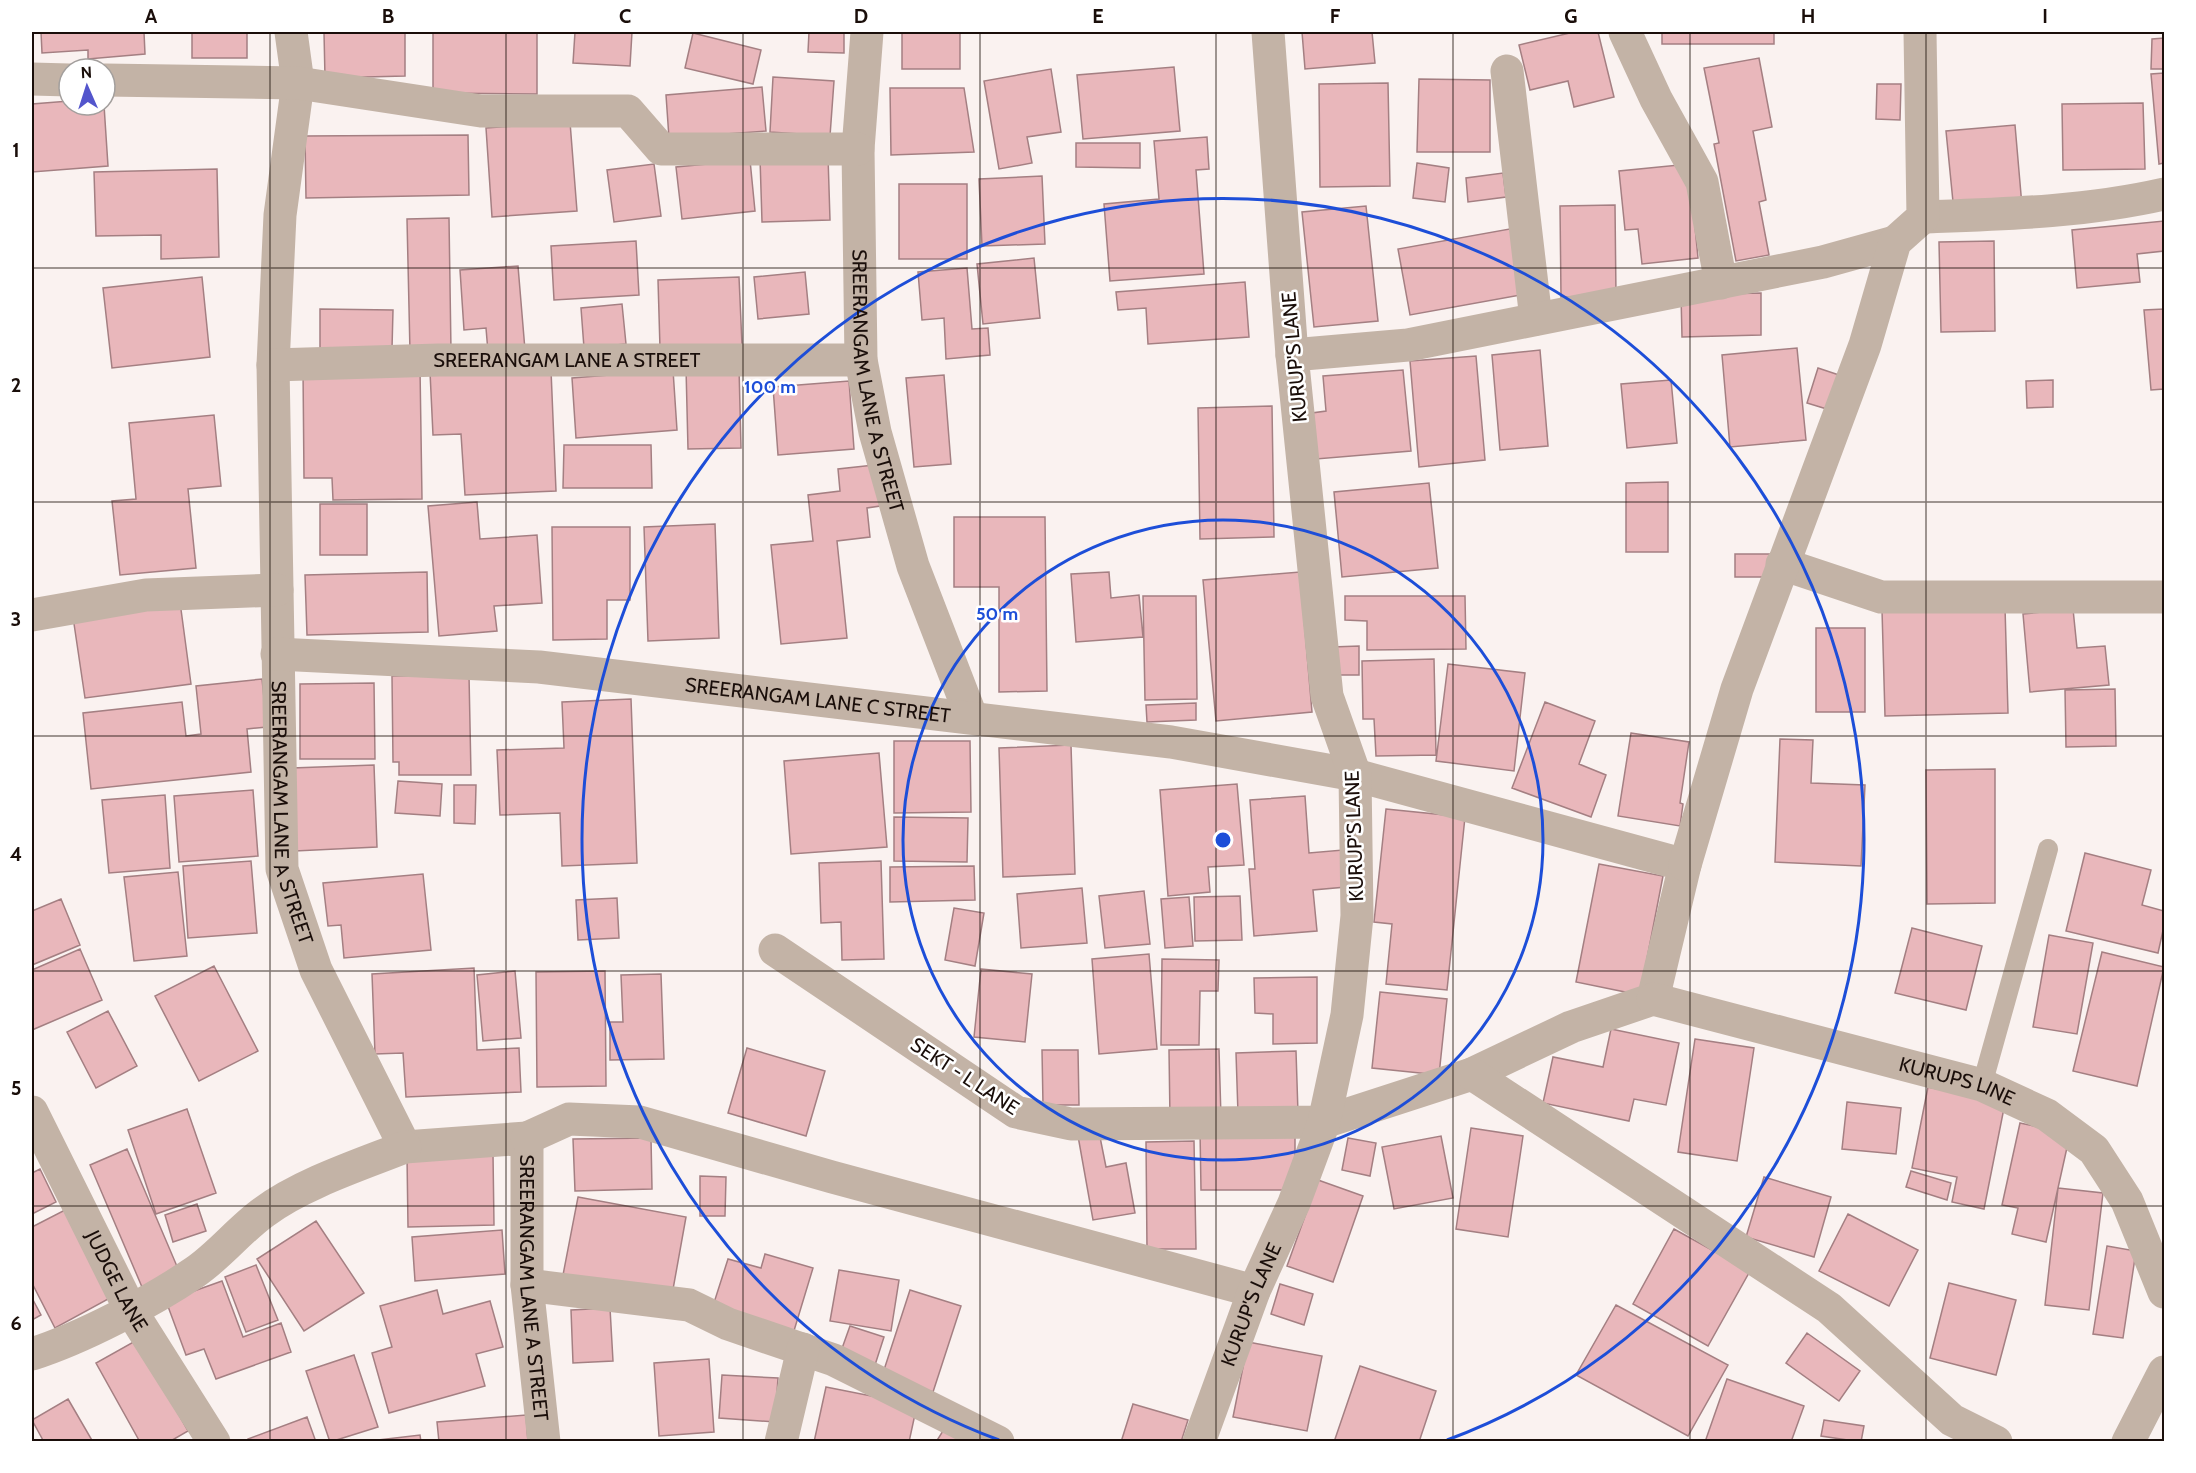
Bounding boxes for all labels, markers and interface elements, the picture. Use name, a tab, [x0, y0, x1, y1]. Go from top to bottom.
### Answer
text: A	[145, 4, 158, 28]
text: B	[382, 4, 394, 28]
text: C	[619, 4, 631, 28]
text: D	[854, 4, 868, 28]
text: E	[1092, 4, 1104, 28]
text: F	[1330, 4, 1341, 28]
text: G	[1564, 4, 1578, 28]
text: H	[1801, 4, 1815, 28]
text: I	[2042, 4, 2048, 28]
north arrow	[57, 57, 117, 117]
text: N	[80, 63, 92, 82]
text: 1	[12, 138, 20, 162]
street label: SREERANGAM LANE A STREET	[847, 249, 909, 515]
street label: KURUP'S LANE	[1276, 291, 1312, 423]
street label: SREERANGAM LANE A STREET	[433, 348, 701, 372]
text: 2	[11, 373, 21, 397]
text: 100 m	[744, 376, 796, 398]
text: 50 m	[976, 603, 1018, 625]
text: 3	[11, 607, 21, 631]
street label: SREERANGAM LANE C STREET	[684, 672, 952, 728]
street label: SREERANGAM LANE A STREET	[267, 680, 319, 948]
street label: KURUP'S LANE	[1340, 770, 1368, 902]
centre of rings	[1213, 830, 1233, 850]
text: 4	[10, 842, 22, 866]
street label: SEKT - L LANE	[906, 1032, 1024, 1120]
street label: KURUPS LINE	[1897, 1052, 2019, 1111]
text: 5	[11, 1076, 21, 1100]
street label: SREERANGAM LANE A STREET	[515, 1154, 554, 1422]
street label: JUDGE LANE	[80, 1225, 153, 1336]
street label: KURUP'S LANE	[1216, 1239, 1286, 1370]
text: 6	[10, 1311, 22, 1335]

